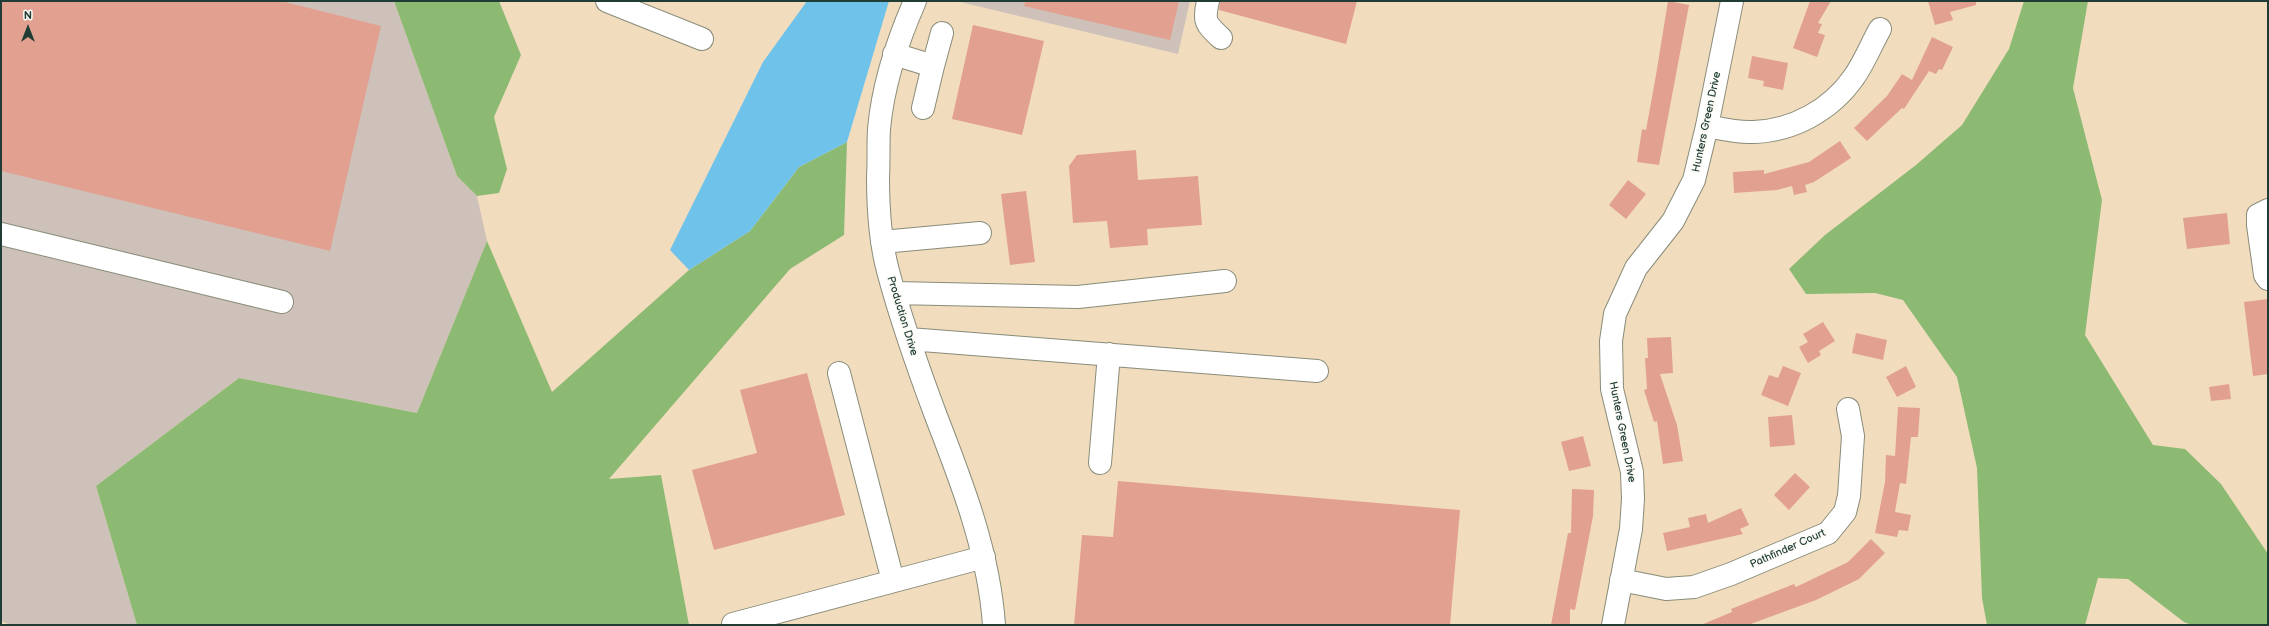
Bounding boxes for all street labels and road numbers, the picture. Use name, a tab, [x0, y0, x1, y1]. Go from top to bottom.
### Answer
street label: Hunters Green Drive	[1690, 71, 1724, 173]
street label: Production Drive	[884, 275, 920, 357]
street label: Hunters Green Drive	[1606, 380, 1638, 484]
street label: Pathfinder Court	[1748, 526, 1828, 572]

